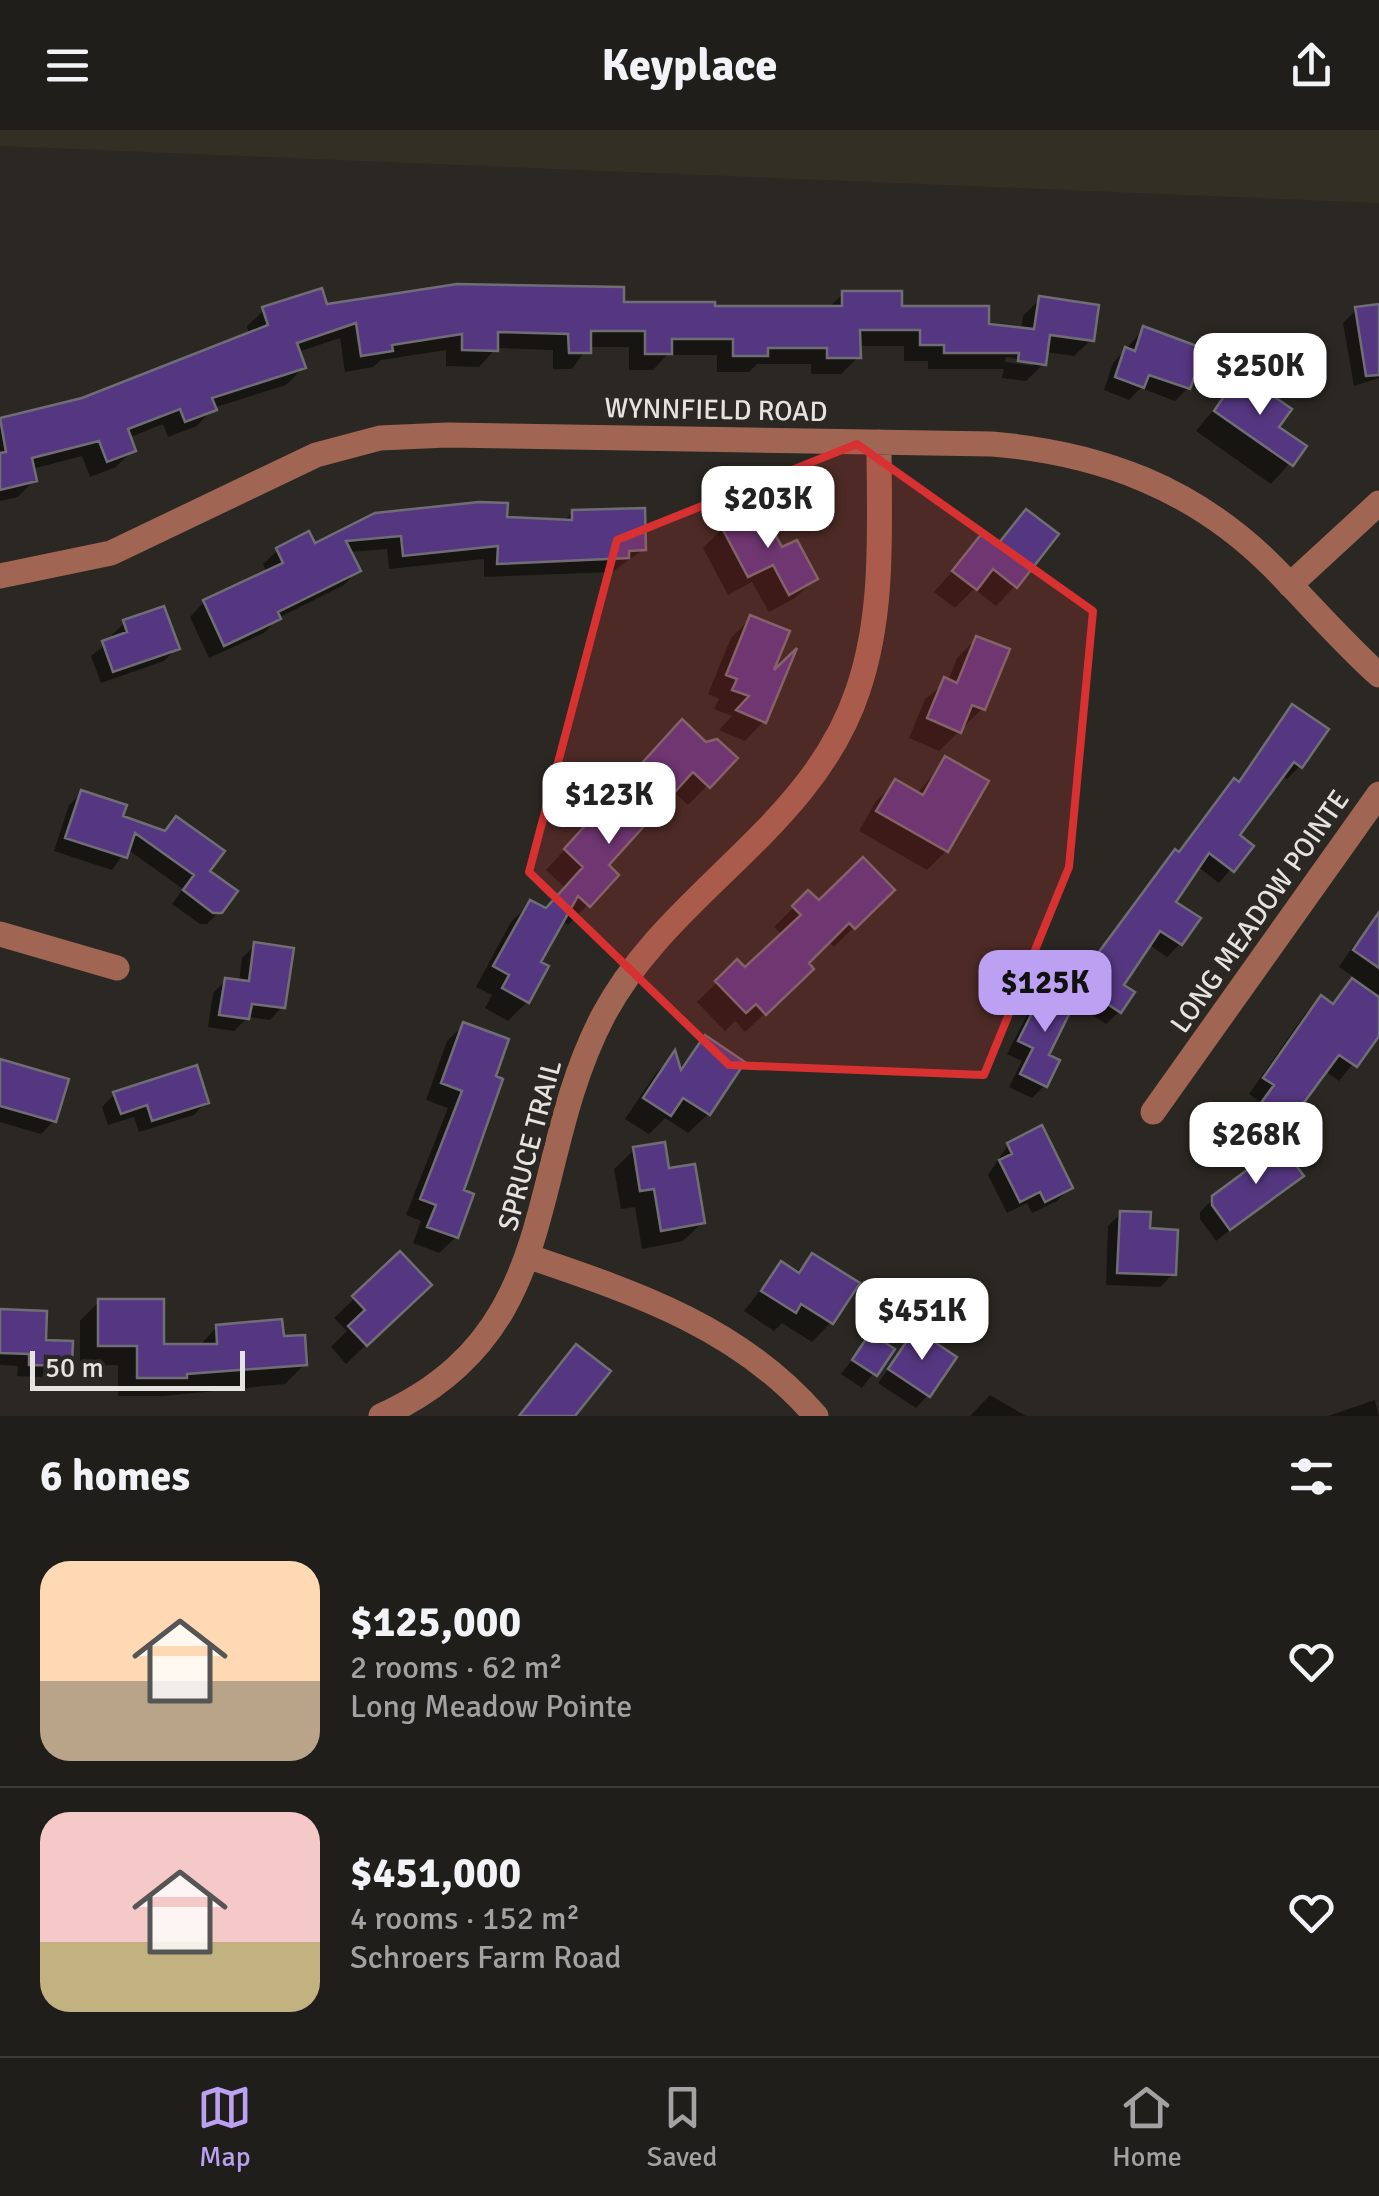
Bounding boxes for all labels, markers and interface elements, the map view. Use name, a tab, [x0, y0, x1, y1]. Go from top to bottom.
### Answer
icon: menu	[40, 38, 95, 93]
text: Keyplace	[601, 38, 778, 93]
icon: share	[1284, 38, 1339, 93]
pin: $250K	[1190, 333, 1330, 418]
text: $250K	[1216, 346, 1304, 385]
street label: WYNNFIELD ROAD	[604, 391, 828, 429]
pin: $203K	[698, 466, 838, 551]
text: $203K	[724, 479, 812, 518]
pin: $123K	[539, 762, 679, 847]
text: $123K	[565, 775, 653, 814]
street label: LONG MEADOW POINTE	[1163, 784, 1357, 1040]
pin: $125K	[975, 950, 1115, 1035]
text: $125K	[1001, 963, 1089, 1002]
street label: SPRUCE TRAIL	[491, 1056, 569, 1234]
pin: $268K	[1186, 1102, 1326, 1187]
text: $268K	[1212, 1115, 1300, 1154]
pin: $451K	[852, 1278, 992, 1363]
text: $451K	[878, 1291, 966, 1330]
scale bar	[30, 1346, 245, 1390]
text: 50 m	[45, 1351, 104, 1385]
icon: filters	[1284, 1449, 1339, 1504]
text: 6 homes	[40, 1451, 190, 1502]
text: $125,000	[350, 1597, 521, 1648]
icon: home	[120, 1601, 240, 1721]
icon: heart	[1284, 1634, 1339, 1689]
text: 2 rooms · 62 m²	[350, 1648, 563, 1687]
text: Long Meadow Pointe	[350, 1687, 632, 1726]
text: $451,000	[350, 1848, 521, 1899]
icon: home	[120, 1852, 240, 1972]
icon: heart	[1284, 1885, 1339, 1940]
text: 4 rooms · 152 m²	[350, 1899, 580, 1938]
text: Schroers Farm Road	[350, 1938, 622, 1977]
tab: Map	[197, 2080, 252, 2174]
tab: Saved	[647, 2080, 717, 2174]
tab: Home	[1112, 2080, 1182, 2174]

